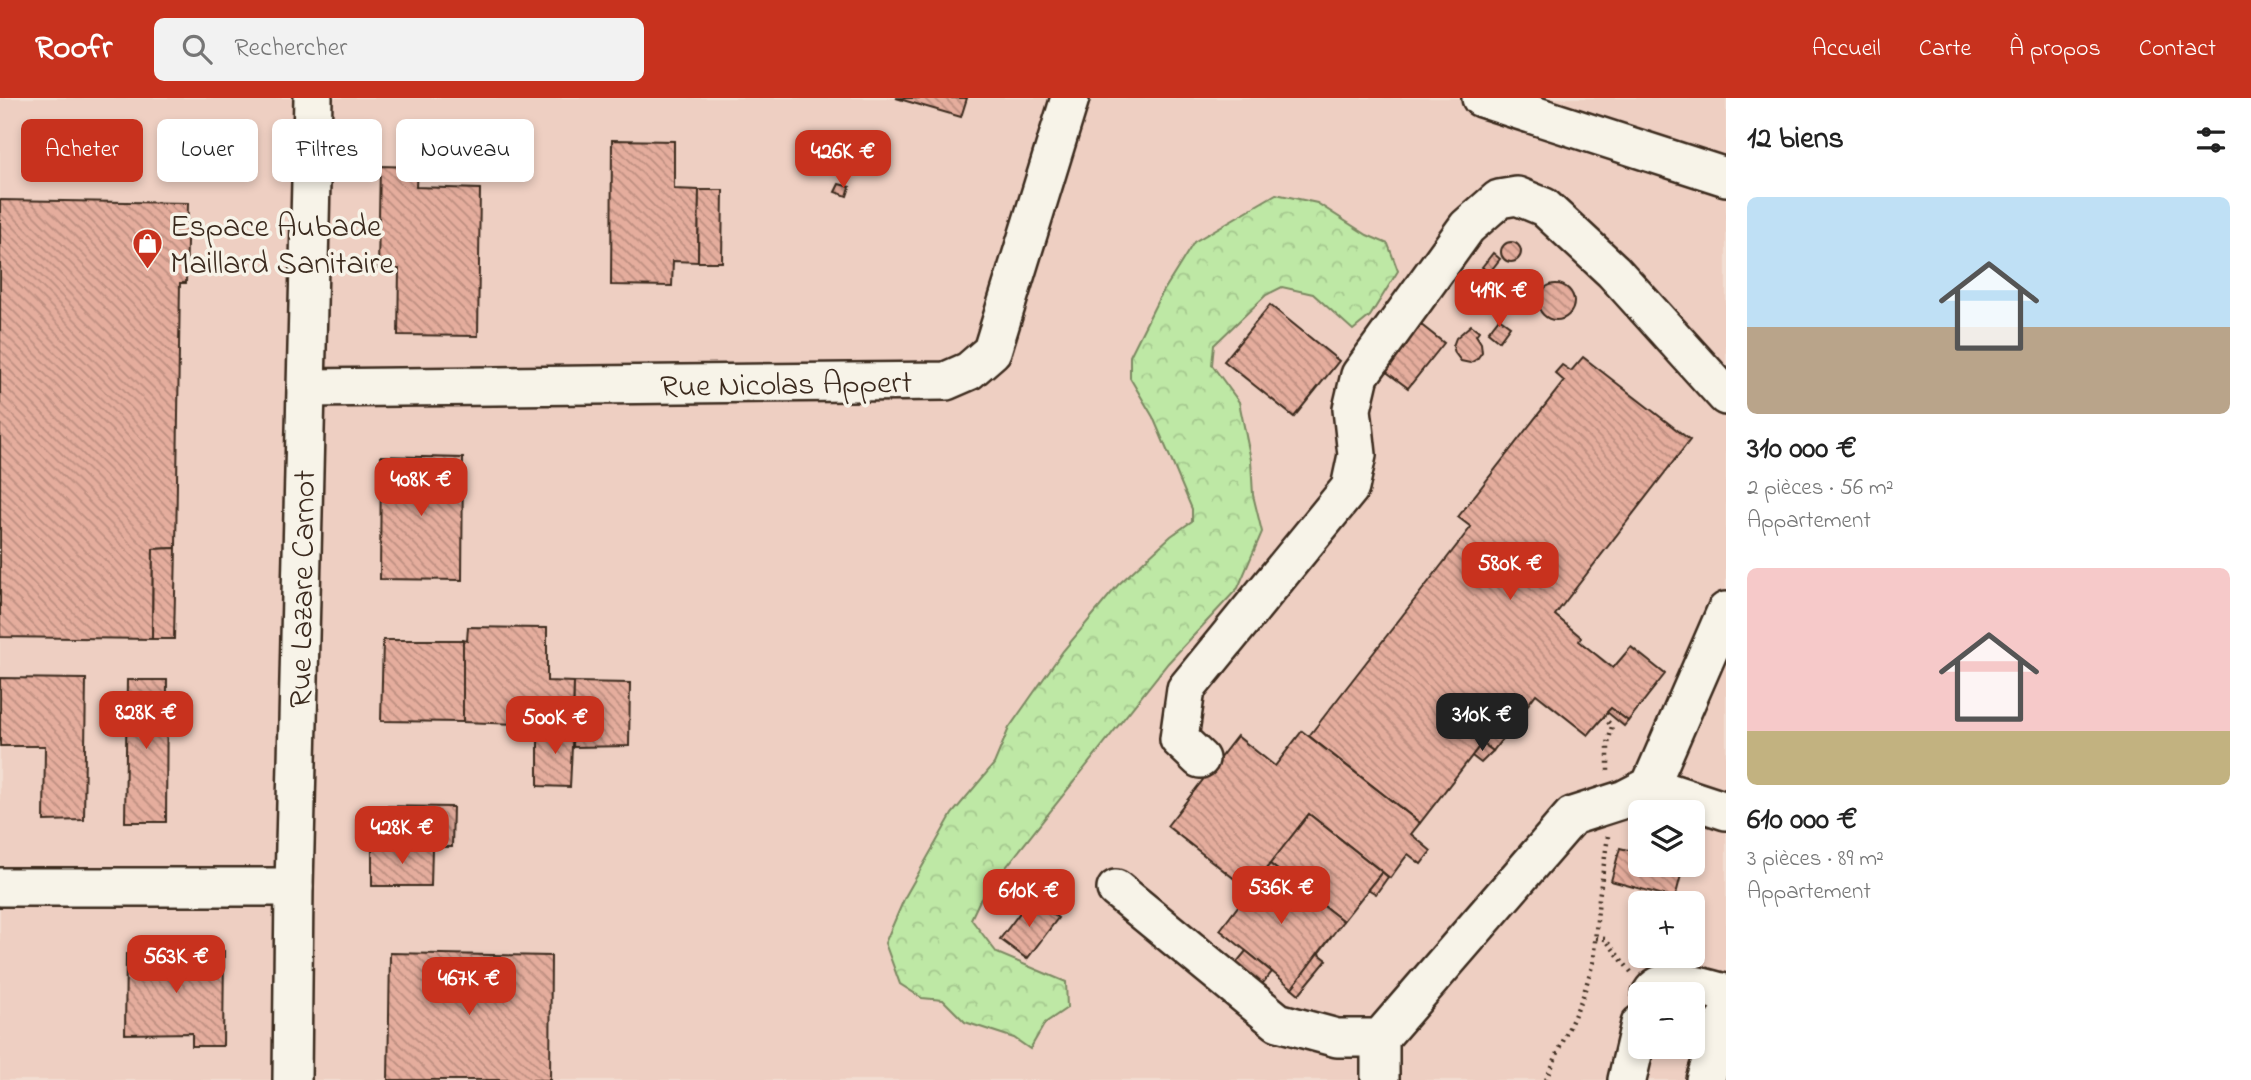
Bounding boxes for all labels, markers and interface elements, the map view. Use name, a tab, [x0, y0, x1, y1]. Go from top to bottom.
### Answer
search box	[154, 18, 644, 81]
text: Roofr	[35, 25, 112, 73]
icon: search	[178, 30, 216, 68]
text: Rechercher	[234, 30, 347, 68]
text: Accueil	[1812, 32, 1881, 67]
text: Carte	[1919, 32, 1971, 67]
text: À propos	[2009, 32, 2101, 67]
text: Contact	[2139, 32, 2216, 67]
text: 12 biens	[1747, 118, 1844, 162]
chip: Acheter	[21, 119, 143, 182]
chip: Louer	[157, 119, 258, 182]
chip: Filtres	[272, 119, 382, 182]
chip: Nouveau	[396, 119, 534, 182]
icon: filters	[2192, 121, 2230, 159]
pin: 426K €	[786, 130, 900, 190]
text: 426K €	[811, 136, 875, 169]
place label: Espace Aubade Maillard Sanitaire	[170, 205, 394, 289]
shop icon: Espace Aubade Maillard Sanitaire	[130, 226, 164, 270]
icon: home	[1926, 243, 2052, 369]
pin: 419K €	[1442, 270, 1556, 329]
text: 419K €	[1471, 275, 1527, 308]
street label: Rue Nicolas Appert	[660, 361, 913, 412]
text: 310 000 €	[1747, 428, 1857, 472]
pin: 408K €	[364, 458, 478, 518]
text: 408K €	[391, 464, 451, 497]
street label: Rue Lazare Carnot	[279, 469, 330, 709]
text: 2 pièces · 56 m²	[1747, 472, 1893, 505]
text: Appartement	[1747, 505, 1871, 538]
pin: 580K €	[1453, 542, 1567, 602]
text: 580K €	[1478, 548, 1542, 581]
icon: home	[1926, 614, 2052, 740]
pin: 828K €	[89, 692, 203, 751]
pin: 310K €	[1425, 694, 1539, 753]
pin: 500K €	[498, 696, 612, 756]
text: 828K €	[115, 697, 177, 730]
text: 310K €	[1452, 699, 1512, 732]
text: 500K €	[522, 702, 588, 735]
text: 610 000 €	[1747, 799, 1858, 843]
map controls	[1628, 800, 1705, 1059]
button: layers	[1628, 800, 1705, 877]
pin: 428K €	[345, 806, 459, 866]
text: 428K €	[371, 812, 433, 845]
text: 3 pièces · 89 m²	[1747, 843, 1884, 876]
pin: 536K €	[1224, 866, 1338, 926]
pin: 610K €	[972, 870, 1086, 929]
text: 536K €	[1248, 872, 1314, 905]
text: 610K €	[999, 875, 1059, 908]
text: Appartement	[1747, 876, 1871, 909]
button: +	[1628, 891, 1705, 968]
pin: 563K €	[119, 936, 233, 995]
text: 563K €	[143, 941, 209, 974]
pin: 467K €	[412, 958, 526, 1017]
text: 467K €	[438, 963, 500, 996]
button: −	[1628, 982, 1705, 1059]

